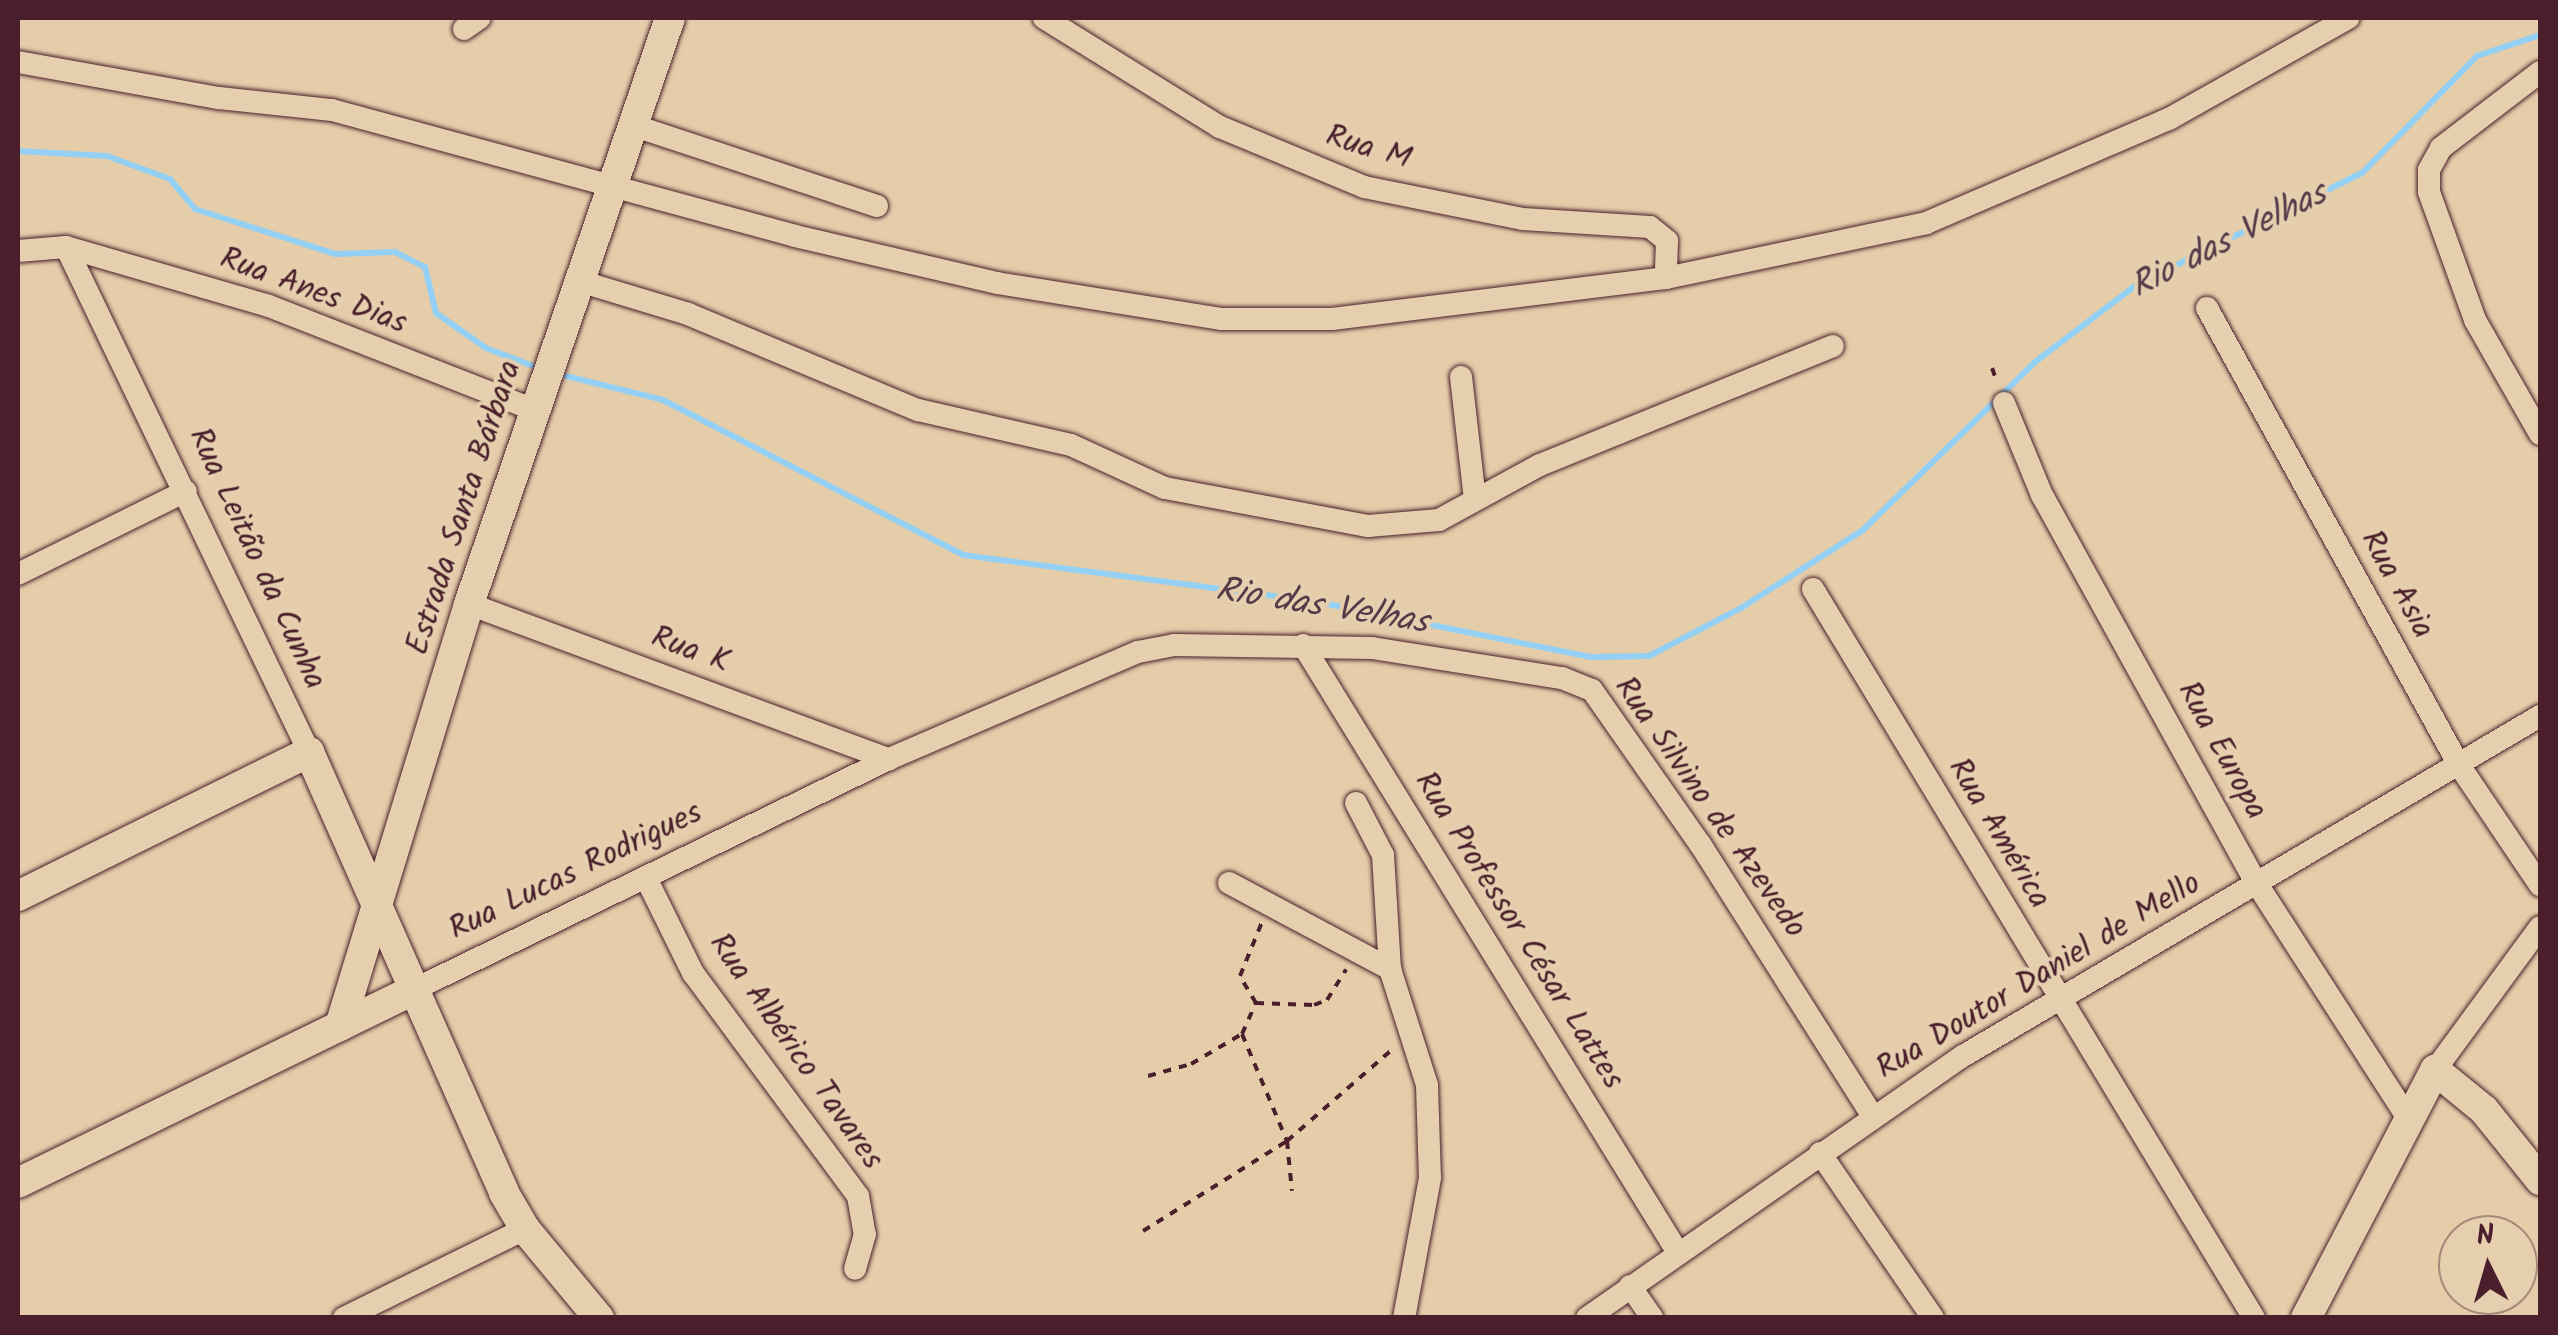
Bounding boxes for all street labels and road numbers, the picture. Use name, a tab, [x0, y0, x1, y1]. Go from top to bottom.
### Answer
street label: Rua M	[1321, 118, 1415, 180]
street label: Rua Anes Dias	[214, 240, 412, 344]
street label: Estrada Santa Bárbara	[399, 356, 531, 660]
street label: Rua Leitão da Cunha	[179, 422, 333, 696]
street label: Rua Asia	[2351, 524, 2441, 646]
street label: Rua K	[645, 619, 735, 683]
street label: Rua Silvino de Azevedo	[1605, 670, 1813, 946]
street label: Rua Europa	[2168, 675, 2274, 827]
street label: Rua América	[1938, 752, 2058, 916]
street label: Rua Professor César Lattes	[1405, 765, 1631, 1097]
street label: Rua Lucas Rodrigues	[443, 794, 709, 950]
street label: Rua Doutor Daniel de Mello	[1870, 865, 2208, 1089]
street label: Rua Albérico Tavares	[699, 927, 891, 1177]

